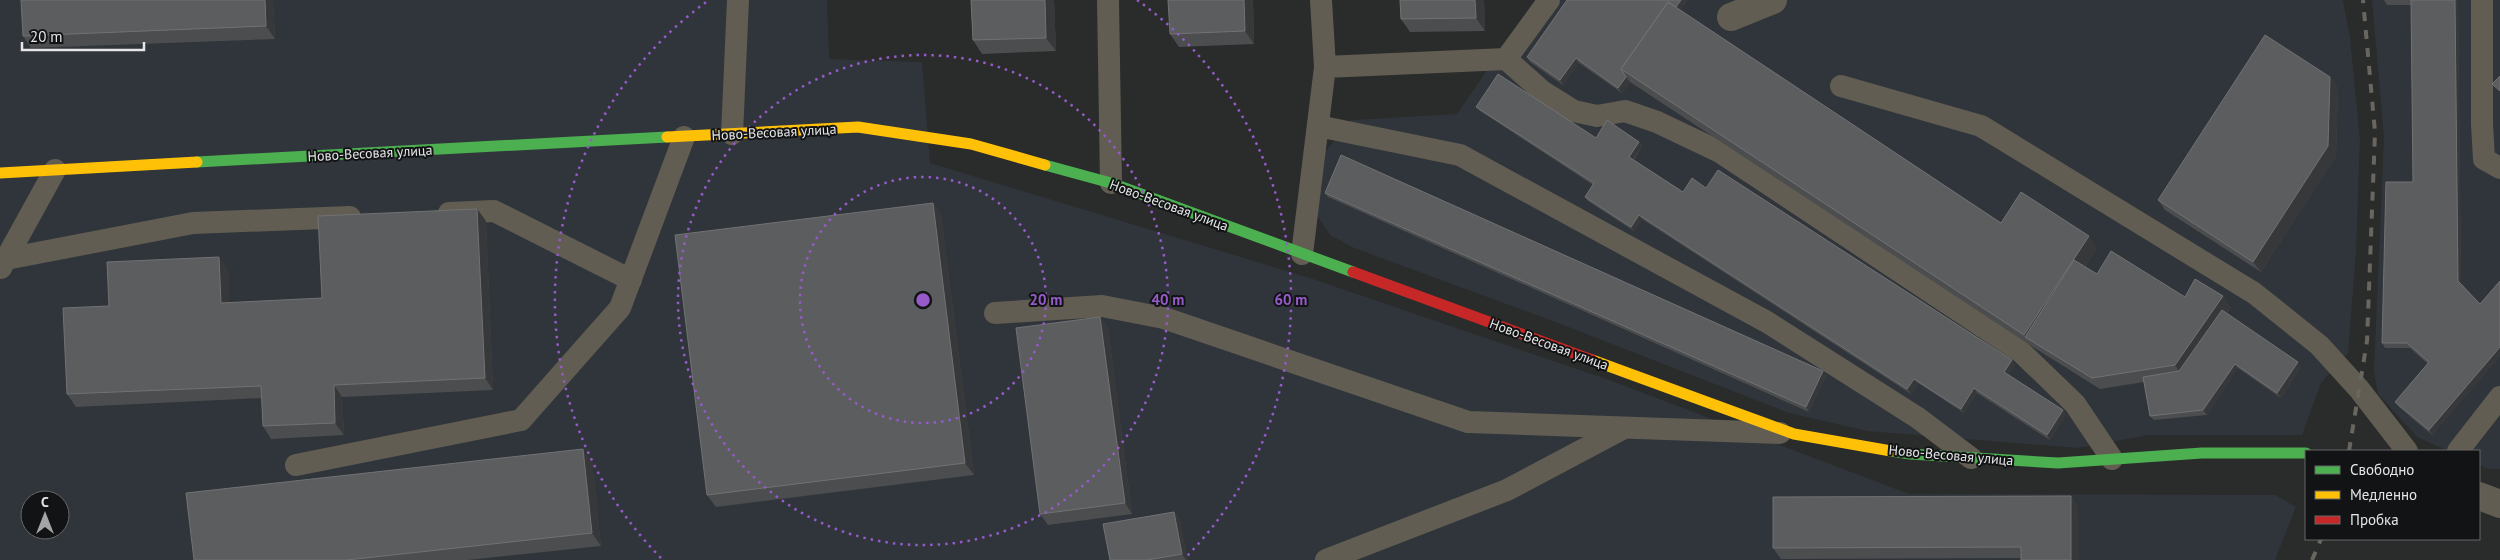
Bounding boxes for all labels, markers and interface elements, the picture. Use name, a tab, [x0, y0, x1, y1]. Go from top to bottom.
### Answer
scale bar	[22, 20, 145, 52]
text: 20 m	[30, 27, 63, 46]
street label: Ново-Весовая улица	[711, 120, 837, 144]
street label: Ново-Весовая улица	[307, 141, 433, 165]
street label: Ново-Весовая улица	[1107, 175, 1231, 235]
text: 20 m	[1030, 290, 1062, 309]
text: 40 m	[1152, 290, 1184, 309]
text: 60 m	[1275, 290, 1307, 309]
centre of rings	[914, 291, 932, 309]
street label: Ново-Весовая улица	[1487, 314, 1611, 374]
street label: Ново-Весовая улица	[1888, 441, 2014, 469]
legend	[2305, 450, 2480, 540]
text: Свободно	[2350, 460, 2414, 479]
text: Медленно	[2350, 485, 2417, 504]
north arrow	[20, 490, 70, 540]
text: С	[41, 493, 49, 511]
text: Пробка	[2350, 510, 2399, 529]

